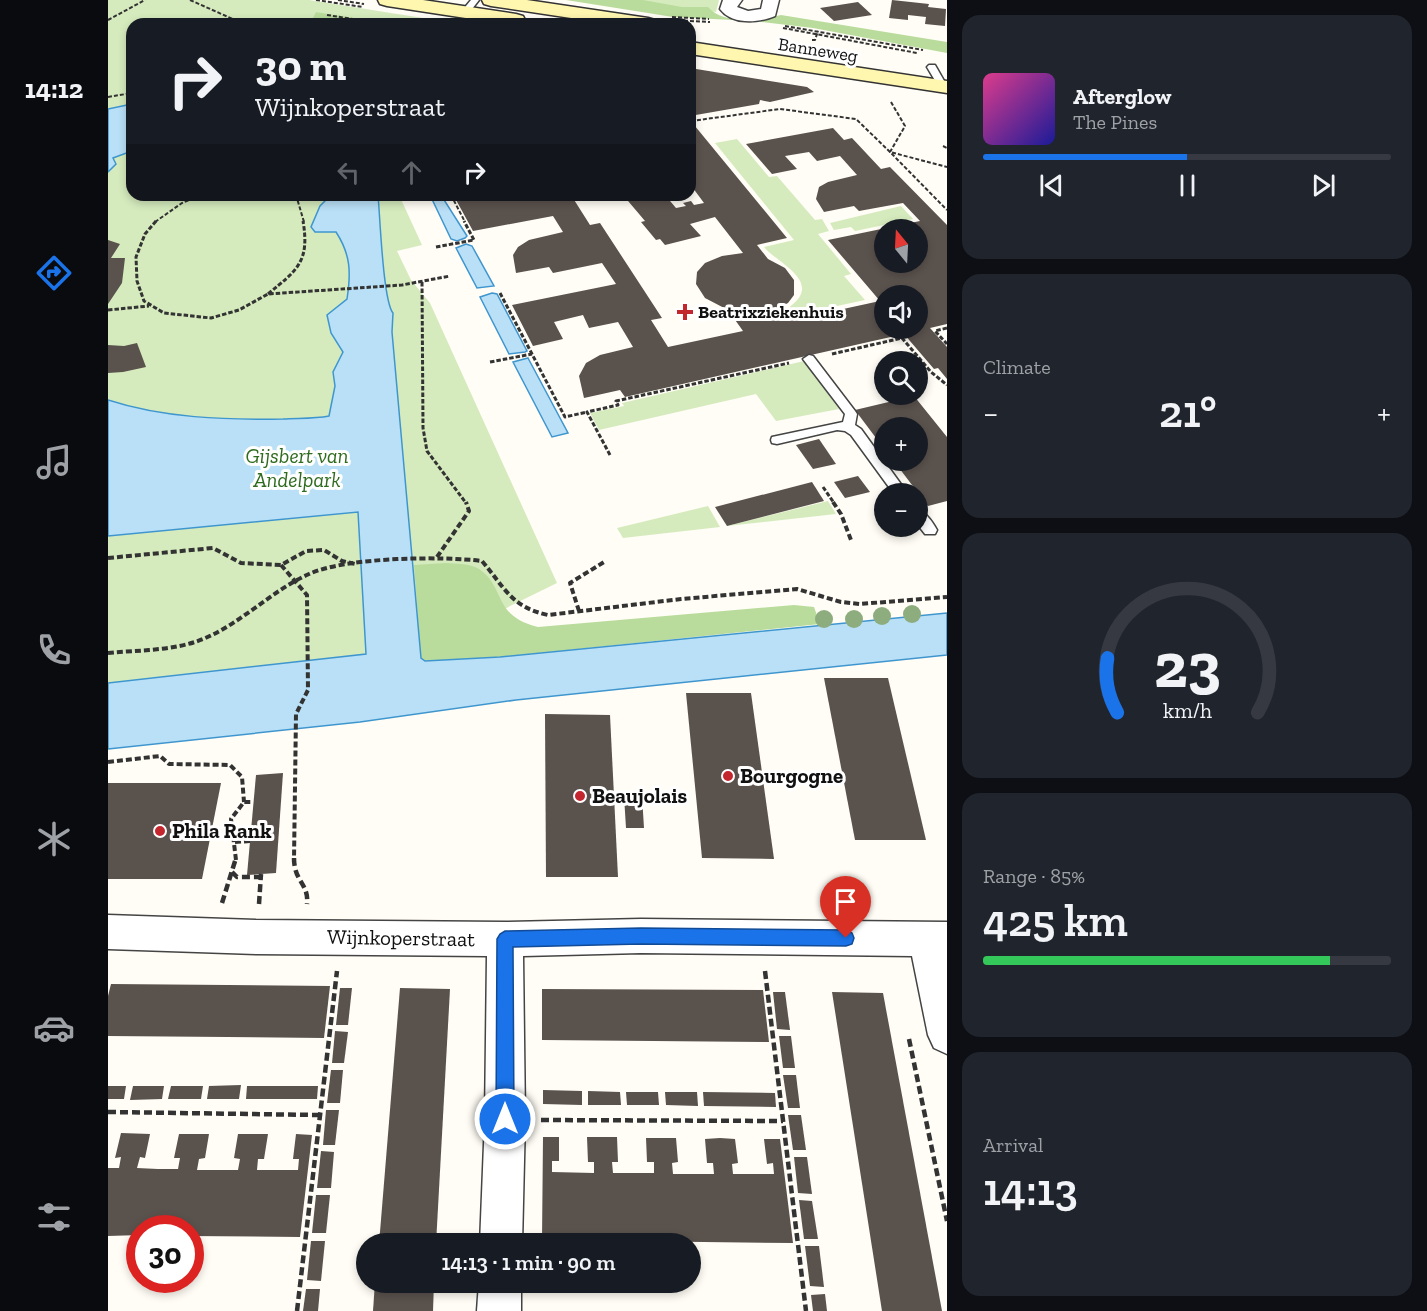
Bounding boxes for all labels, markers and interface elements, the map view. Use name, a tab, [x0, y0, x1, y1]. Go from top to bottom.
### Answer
street label: Banneweg	[777, 33, 860, 67]
text: 30 m	[255, 40, 346, 91]
icon: right	[156, 42, 234, 120]
text: 14:12	[25, 73, 83, 105]
text: Afterglow	[1073, 83, 1171, 110]
text: Wijnkoperstraat	[255, 91, 445, 123]
text: The Pines	[1073, 110, 1157, 134]
icon: left	[332, 156, 365, 189]
icon: ahead	[395, 156, 428, 189]
icon: right	[458, 156, 491, 189]
icon: previous	[1035, 169, 1068, 202]
icon: pause	[1171, 169, 1204, 202]
icon: next	[1307, 169, 1340, 202]
north arrow	[874, 219, 928, 273]
map controls	[874, 219, 928, 537]
icon: directions	[33, 252, 75, 294]
button: sound	[874, 285, 928, 339]
place label: Beatrixziekenhuis	[698, 301, 844, 323]
marker: Beatrixziekenhuis	[676, 303, 694, 321]
button: search	[874, 351, 928, 405]
text: Climate	[983, 355, 1051, 379]
text: 21°	[1159, 385, 1217, 439]
text: −	[983, 393, 998, 432]
text: +	[1377, 393, 1391, 432]
button: +	[874, 417, 928, 471]
icon: music	[33, 441, 75, 483]
park label: Gijsbert van Andelpark	[245, 443, 349, 492]
button: −	[874, 483, 928, 537]
text: 23	[1154, 628, 1220, 703]
icon: phone	[33, 629, 75, 671]
text: km/h	[1163, 698, 1211, 723]
place label: Bourgogne	[740, 763, 843, 788]
marker: Bourgogne	[721, 769, 735, 783]
place label: Beaujolais	[592, 783, 688, 808]
marker: Beaujolais	[573, 789, 587, 803]
icon: climate	[33, 818, 75, 860]
place label: Phila Rank	[172, 818, 272, 843]
marker: Phila Rank	[153, 824, 167, 838]
text: Range · 85%	[983, 864, 1085, 888]
pin	[820, 876, 871, 938]
icon: arrive	[829, 885, 862, 918]
text: 425 km	[983, 894, 1128, 948]
street label: Wijnkoperstraat	[327, 924, 475, 952]
icon: car	[33, 1007, 75, 1049]
position arrow	[473, 1087, 537, 1151]
text: Arrival	[983, 1133, 1043, 1157]
text: 14:13	[983, 1163, 1078, 1217]
icon: filters	[33, 1196, 75, 1238]
speed limit sign: 30	[126, 1215, 204, 1293]
text: 14:13 · 1 min · 90 m	[442, 1249, 615, 1276]

